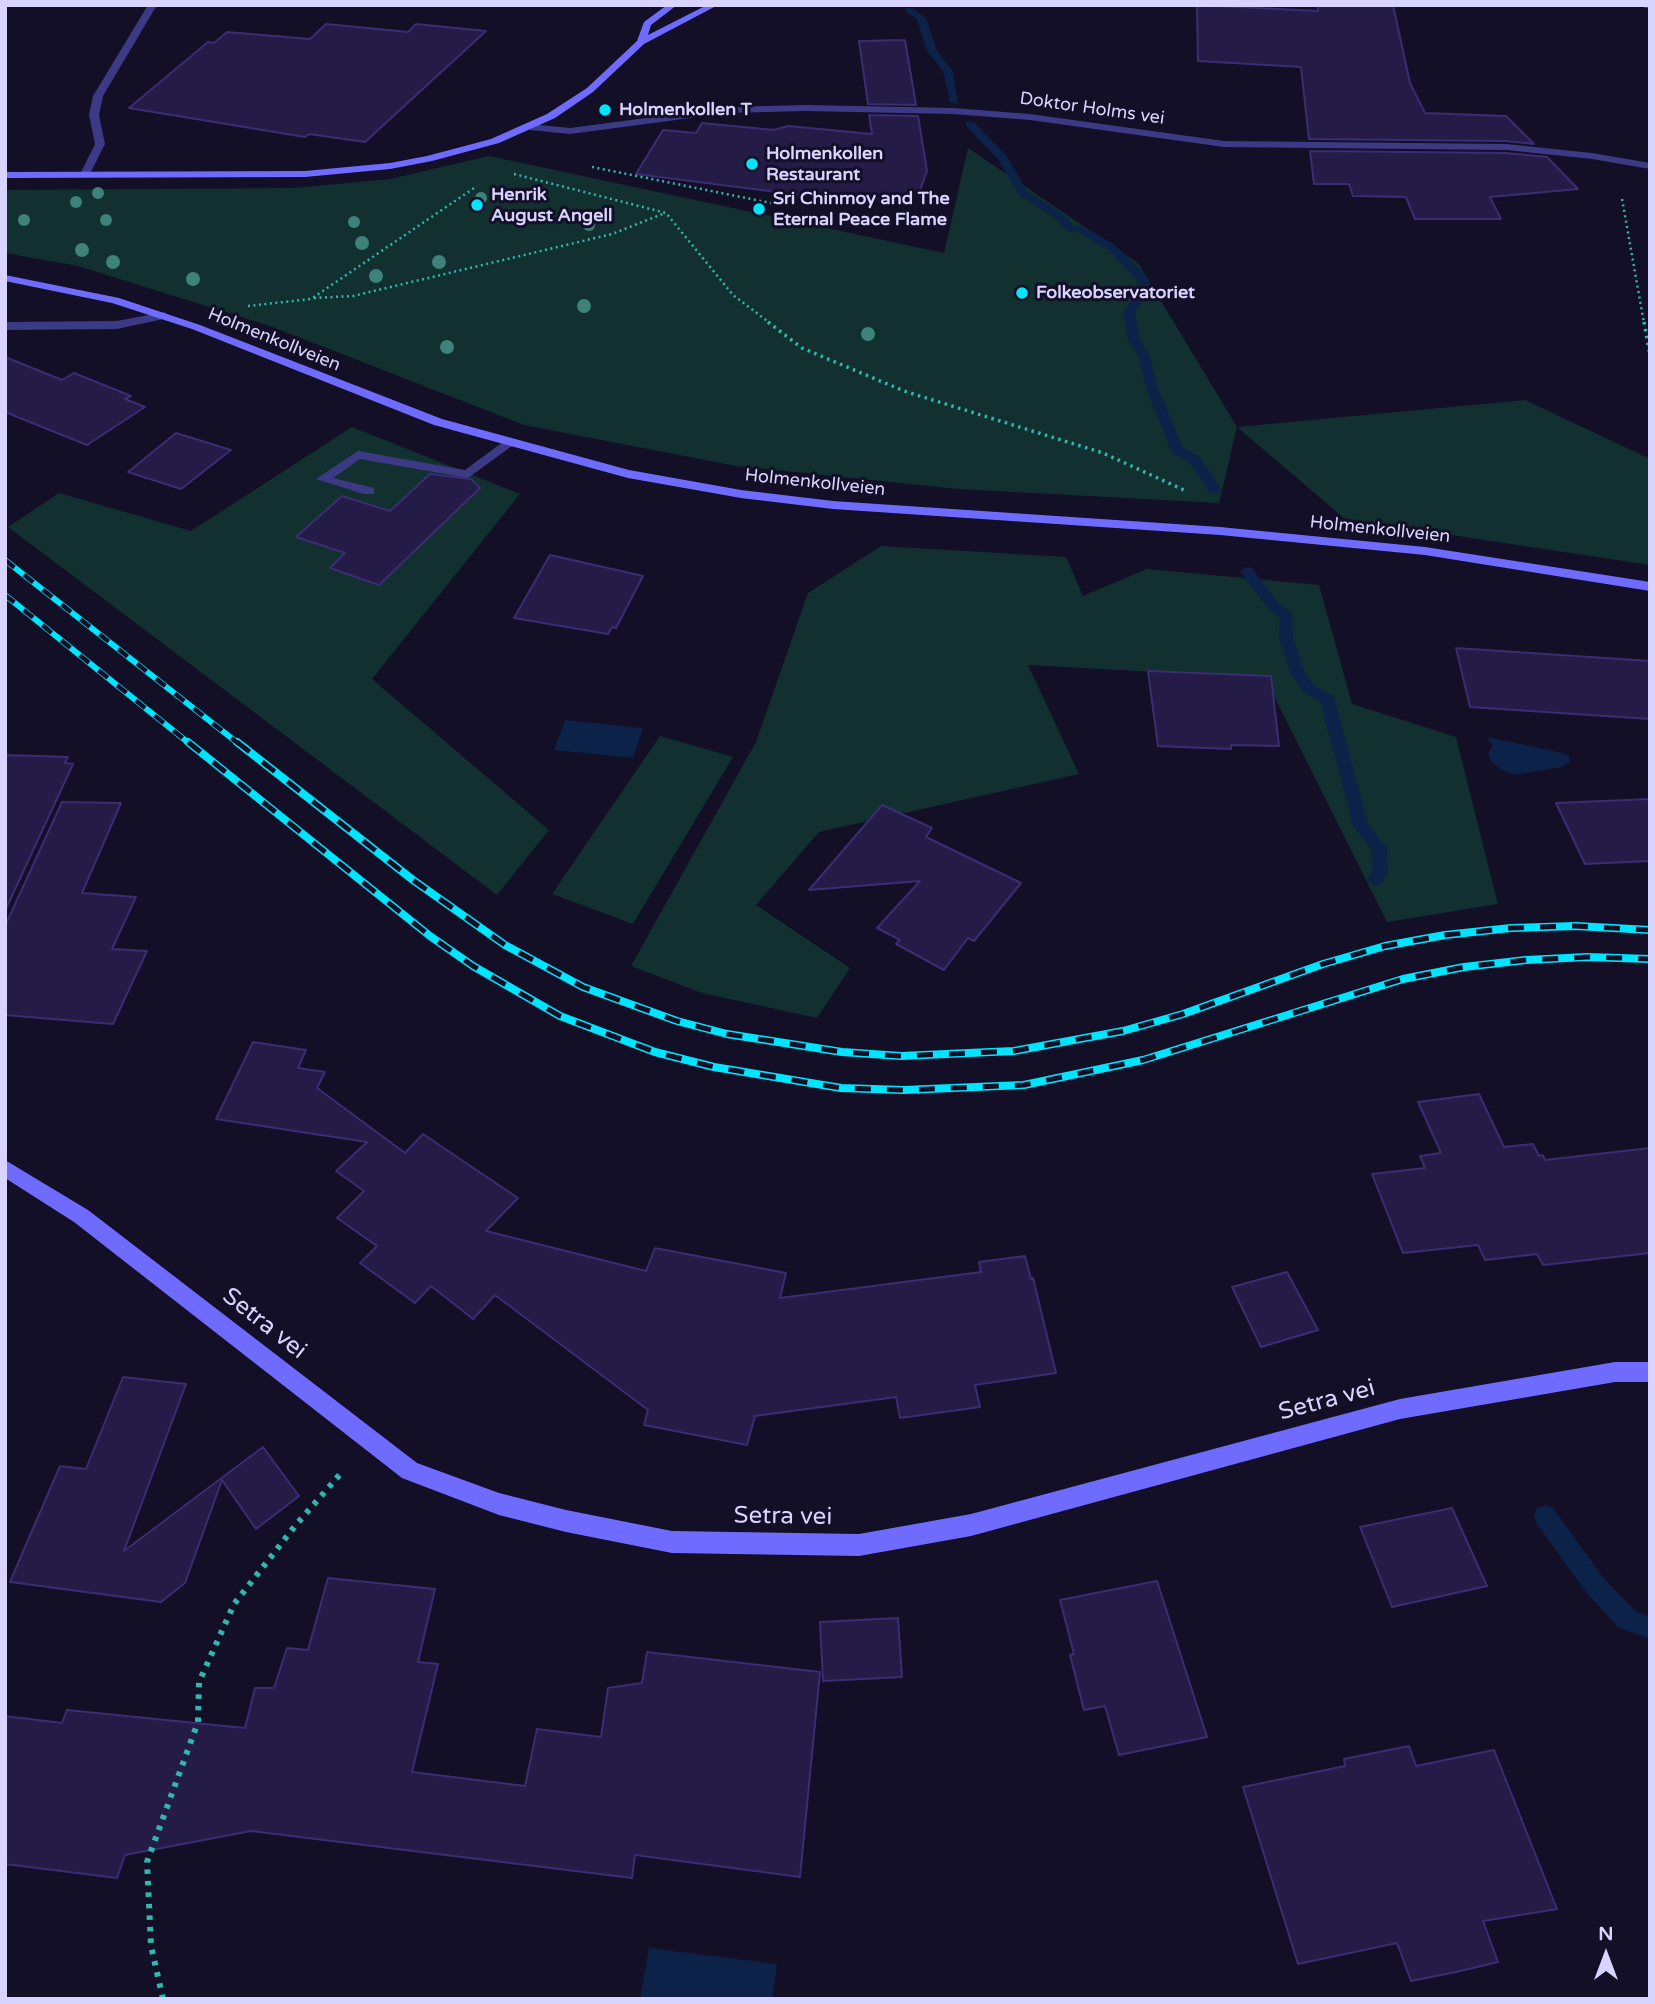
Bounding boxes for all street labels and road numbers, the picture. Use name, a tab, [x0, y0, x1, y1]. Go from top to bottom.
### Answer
street label: Doktor Holms vei	[1018, 88, 1166, 130]
street label: Holmenkollveien	[204, 304, 344, 376]
street label: Holmenkollveien	[744, 465, 886, 501]
street label: Holmenkollveien	[1309, 512, 1451, 548]
street label: Setra vei	[216, 1282, 312, 1366]
street label: Setra vei	[1276, 1374, 1378, 1428]
street label: Setra vei	[733, 1502, 833, 1532]

